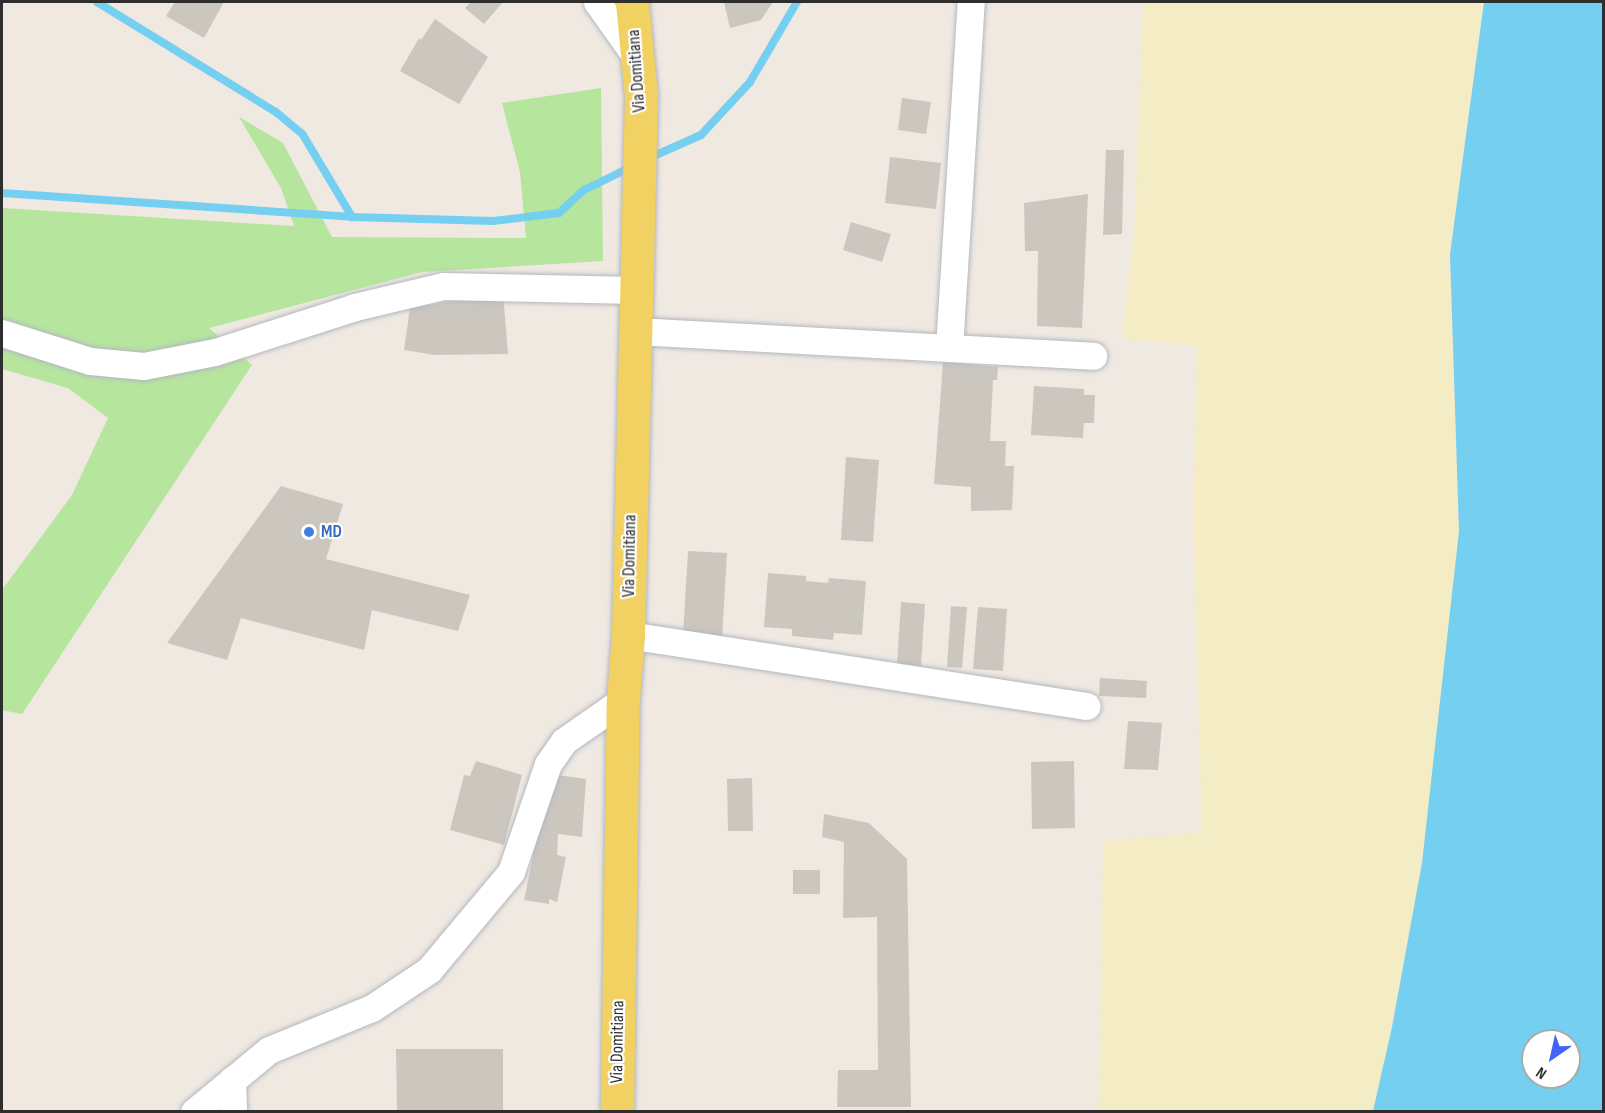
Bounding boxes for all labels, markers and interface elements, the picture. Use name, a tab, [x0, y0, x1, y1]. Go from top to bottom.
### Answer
street label: Via Domitiana	[623, 29, 651, 113]
street label: Via Domitiana	[618, 514, 642, 598]
place label: MD	[321, 521, 342, 543]
marker: MD	[302, 525, 316, 539]
street label: Via Domitiana	[606, 1000, 630, 1084]
north arrow	[1521, 1029, 1581, 1089]
text: N	[1533, 1062, 1551, 1083]

